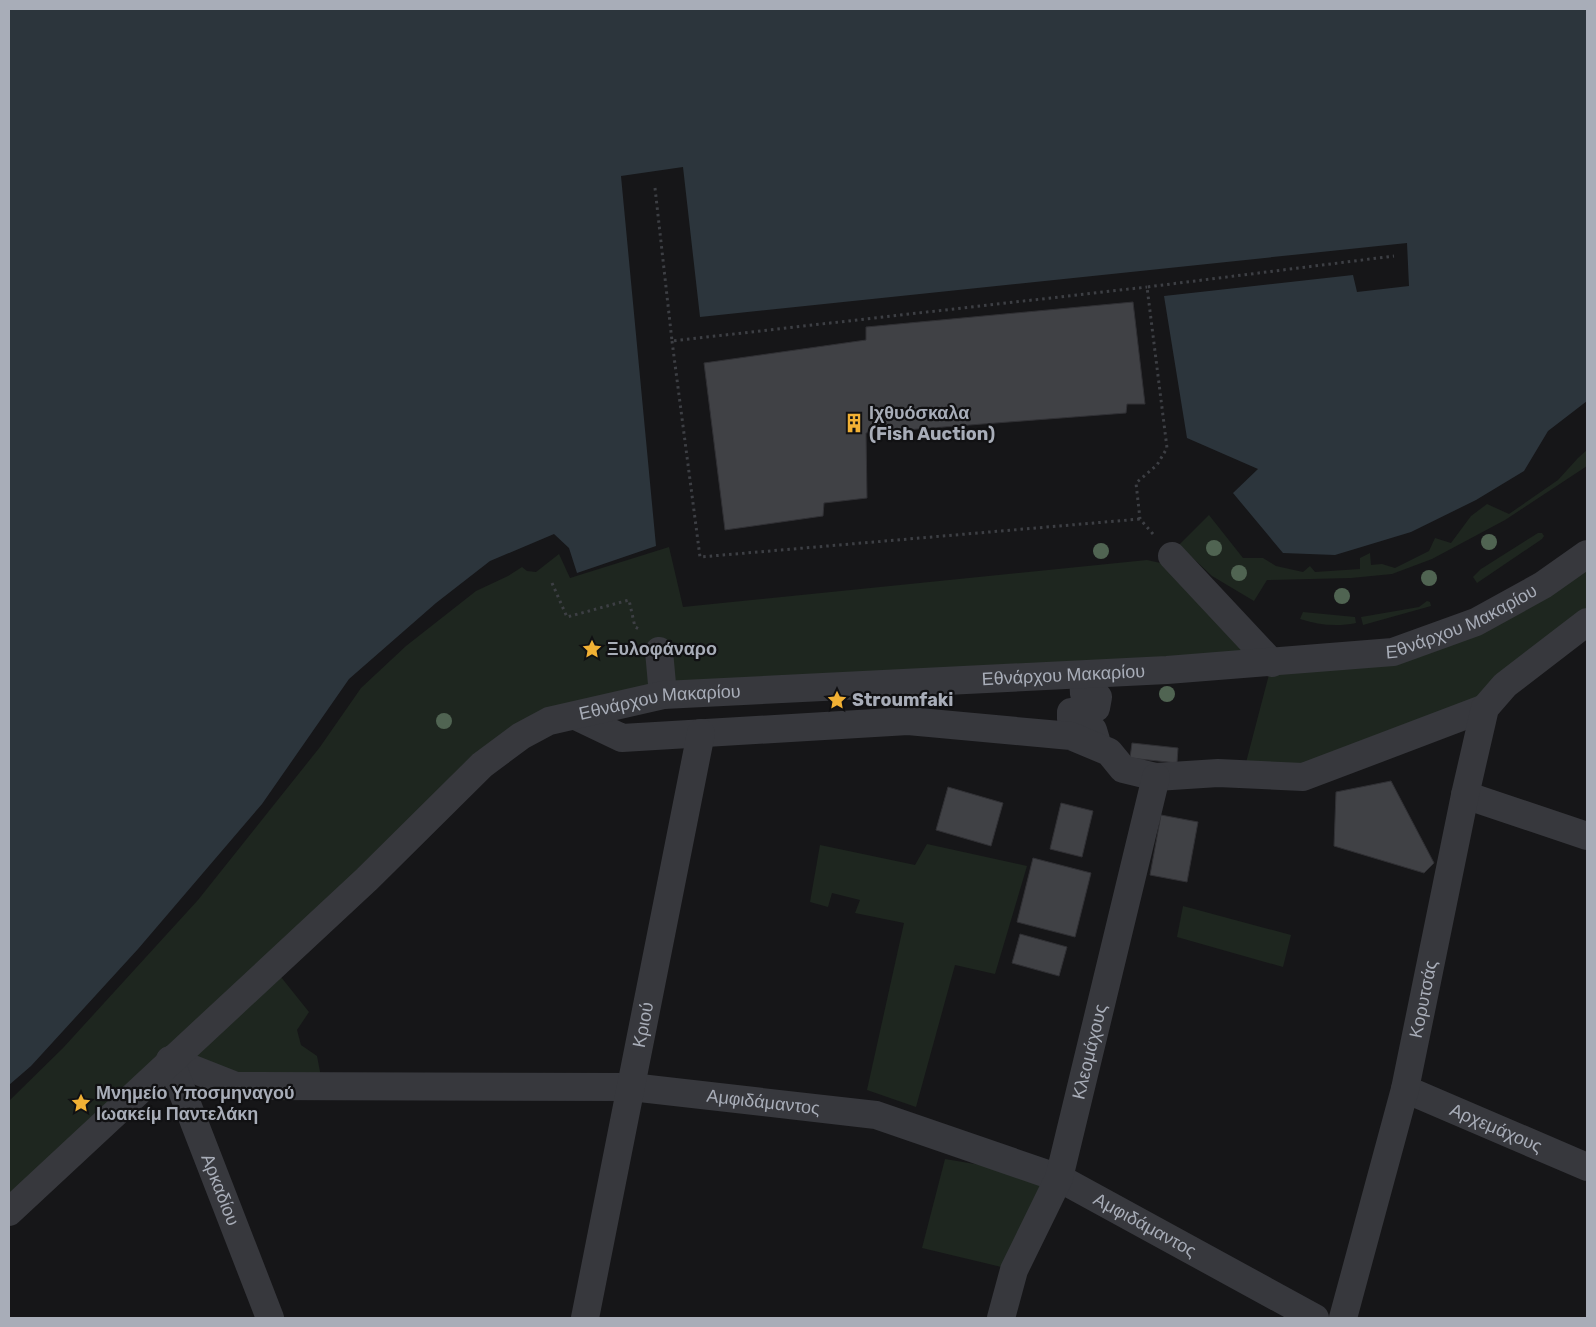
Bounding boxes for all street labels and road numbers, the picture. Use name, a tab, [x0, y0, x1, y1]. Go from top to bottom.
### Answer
street label: Εθνάρχου Μακαρίου	[1385, 579, 1541, 664]
street label: Εθνάρχου Μακαρίου	[981, 660, 1146, 690]
street label: Εθνάρχου Μακαρίου	[577, 680, 741, 725]
street label: Κορυτσάς	[1405, 958, 1442, 1040]
street label: Κριού	[628, 1000, 658, 1049]
street label: Κλεομάχους	[1067, 1002, 1112, 1102]
street label: Αμφιδάμαντος	[705, 1085, 821, 1120]
street label: Αρχεμάχους	[1447, 1099, 1546, 1158]
street label: Αρκαδίου	[196, 1151, 244, 1229]
street label: Αμφιδάμαντος	[1090, 1188, 1200, 1262]

